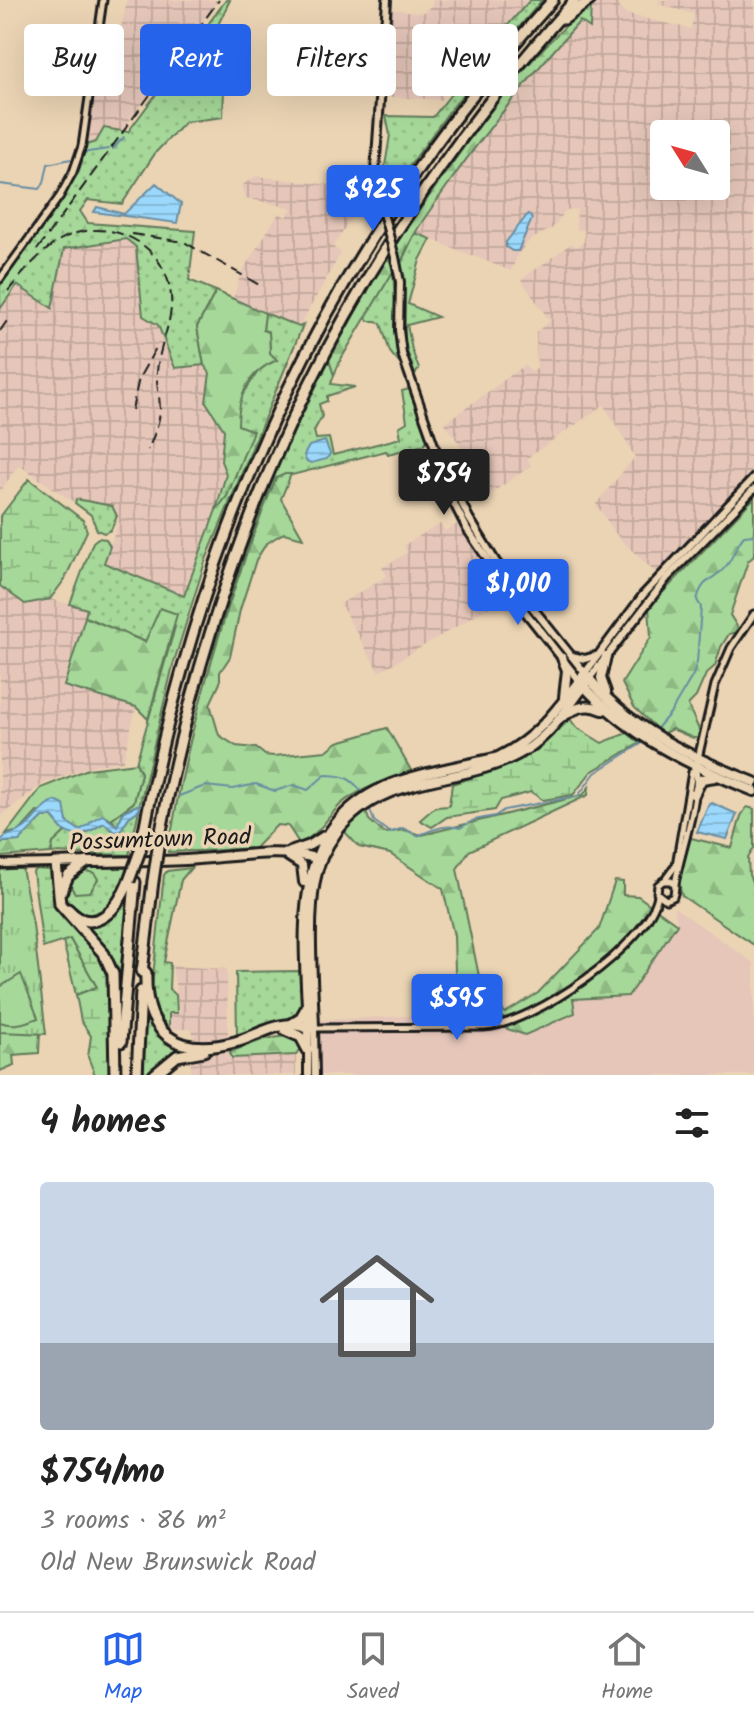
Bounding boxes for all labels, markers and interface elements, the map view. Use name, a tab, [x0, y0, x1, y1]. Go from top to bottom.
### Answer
chip: Buy	[24, 24, 124, 96]
chip: Rent	[140, 24, 251, 96]
chip: Filters	[267, 24, 396, 96]
chip: New	[412, 24, 518, 96]
north arrow	[650, 120, 730, 200]
map controls	[650, 120, 730, 200]
pin: $925	[326, 165, 420, 233]
text: $925	[345, 170, 401, 212]
pin: $754	[397, 449, 491, 517]
text: $754	[417, 454, 472, 496]
pin: $1,010	[453, 559, 583, 627]
text: $1,010	[486, 564, 550, 606]
street label: Possumtown Road	[68, 818, 253, 863]
pin: $595	[410, 974, 504, 1042]
text: $595	[430, 979, 484, 1021]
text: 4 homes	[40, 1096, 167, 1150]
icon: filters	[670, 1101, 714, 1145]
icon: home	[305, 1234, 449, 1378]
text: $754/mo	[40, 1446, 165, 1500]
text: 3 rooms · 86 m²	[40, 1500, 225, 1542]
text: Old New Brunswick Road	[40, 1542, 316, 1584]
tab: Map	[101, 1627, 145, 1710]
tab: Saved	[347, 1627, 399, 1710]
tab: Home	[601, 1627, 653, 1710]

